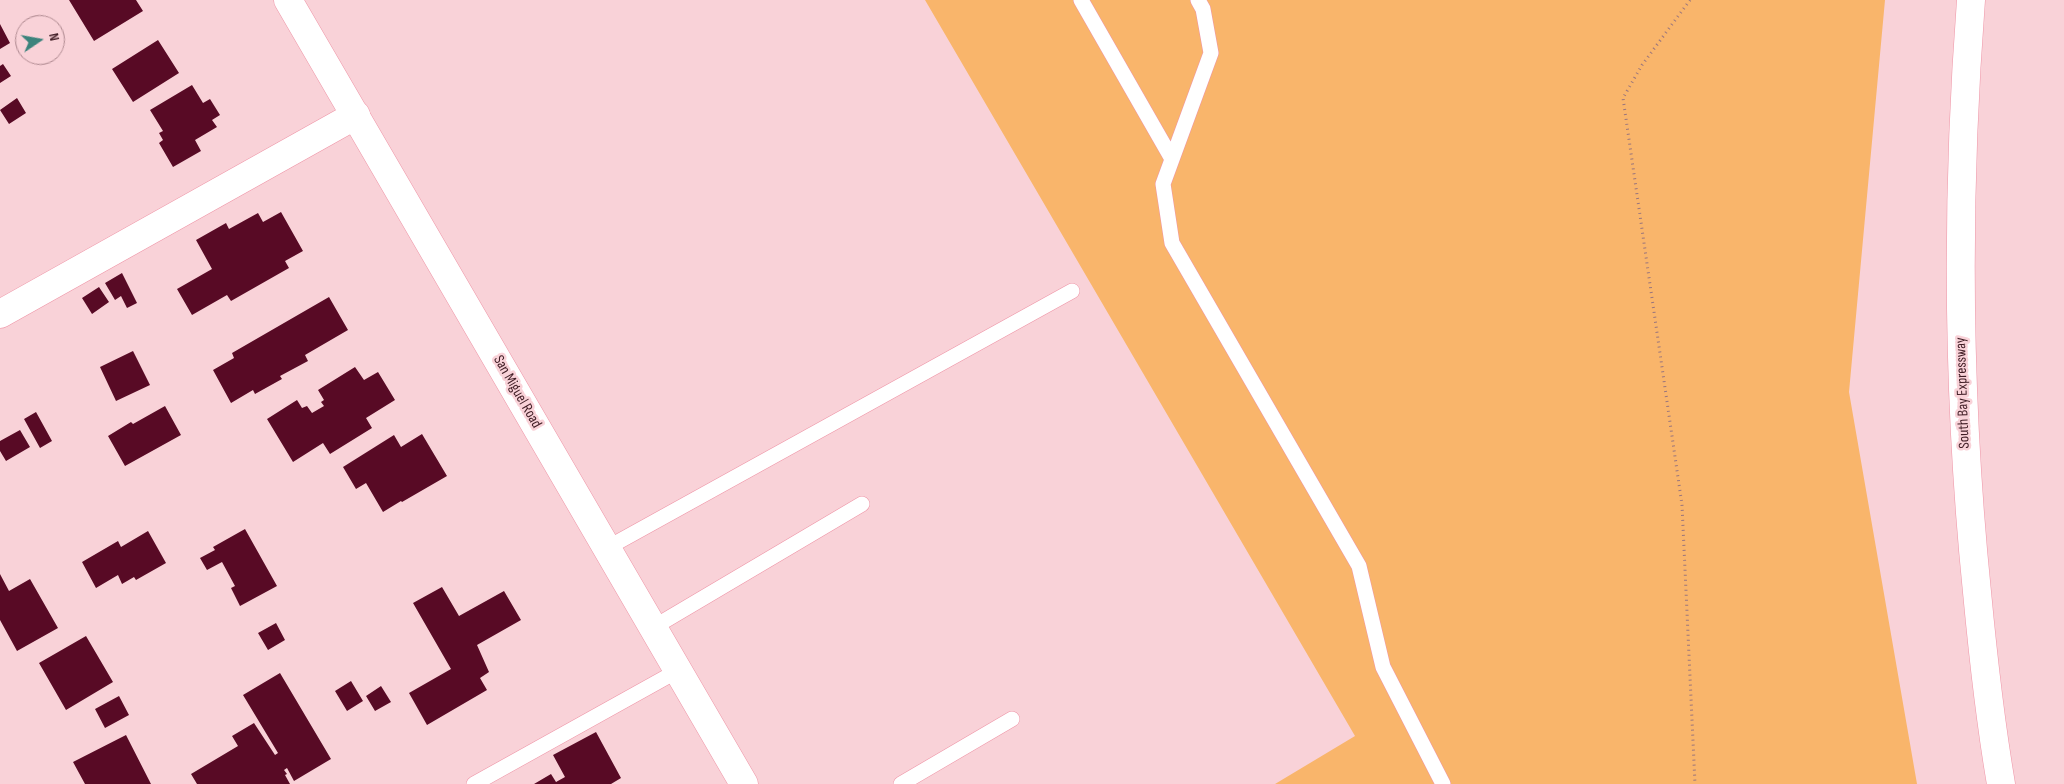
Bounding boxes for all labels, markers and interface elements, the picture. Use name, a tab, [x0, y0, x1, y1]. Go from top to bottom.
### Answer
north arrow	[15, 15, 65, 65]
text: N	[45, 32, 63, 42]
street label: South Bay Expressway	[1952, 337, 1974, 449]
street label: San Miguel Road	[489, 352, 545, 432]

